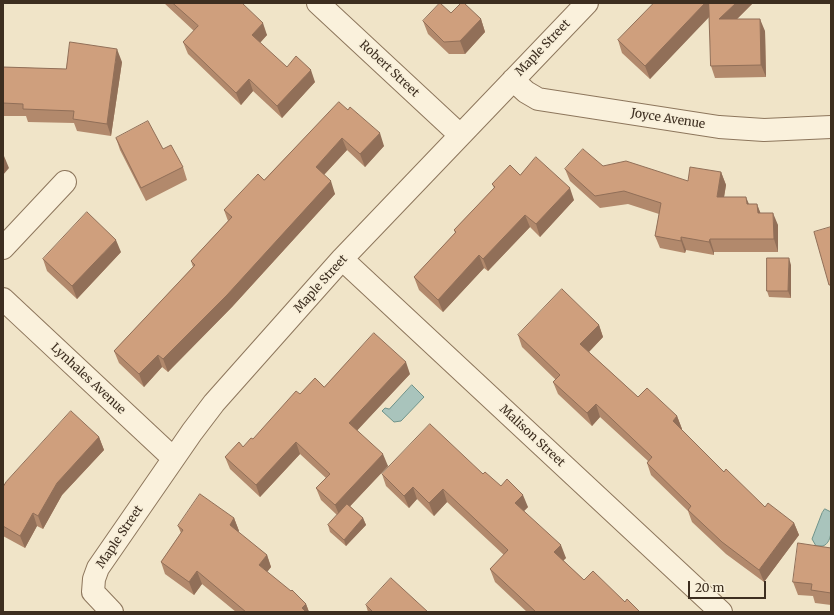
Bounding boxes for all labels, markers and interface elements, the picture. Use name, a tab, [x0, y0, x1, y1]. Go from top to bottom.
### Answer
street label: Maple Street	[513, 17, 573, 79]
street label: Robert Street	[356, 38, 422, 100]
street label: Joyce Avenue	[630, 106, 706, 132]
street label: Maple Street	[291, 252, 351, 316]
street label: Lynhales Avenue	[48, 341, 128, 417]
street label: Malison Street	[496, 402, 568, 470]
street label: Maple Street	[94, 503, 146, 571]
scale bar	[690, 573, 768, 599]
text: 20 m	[695, 580, 724, 595]

